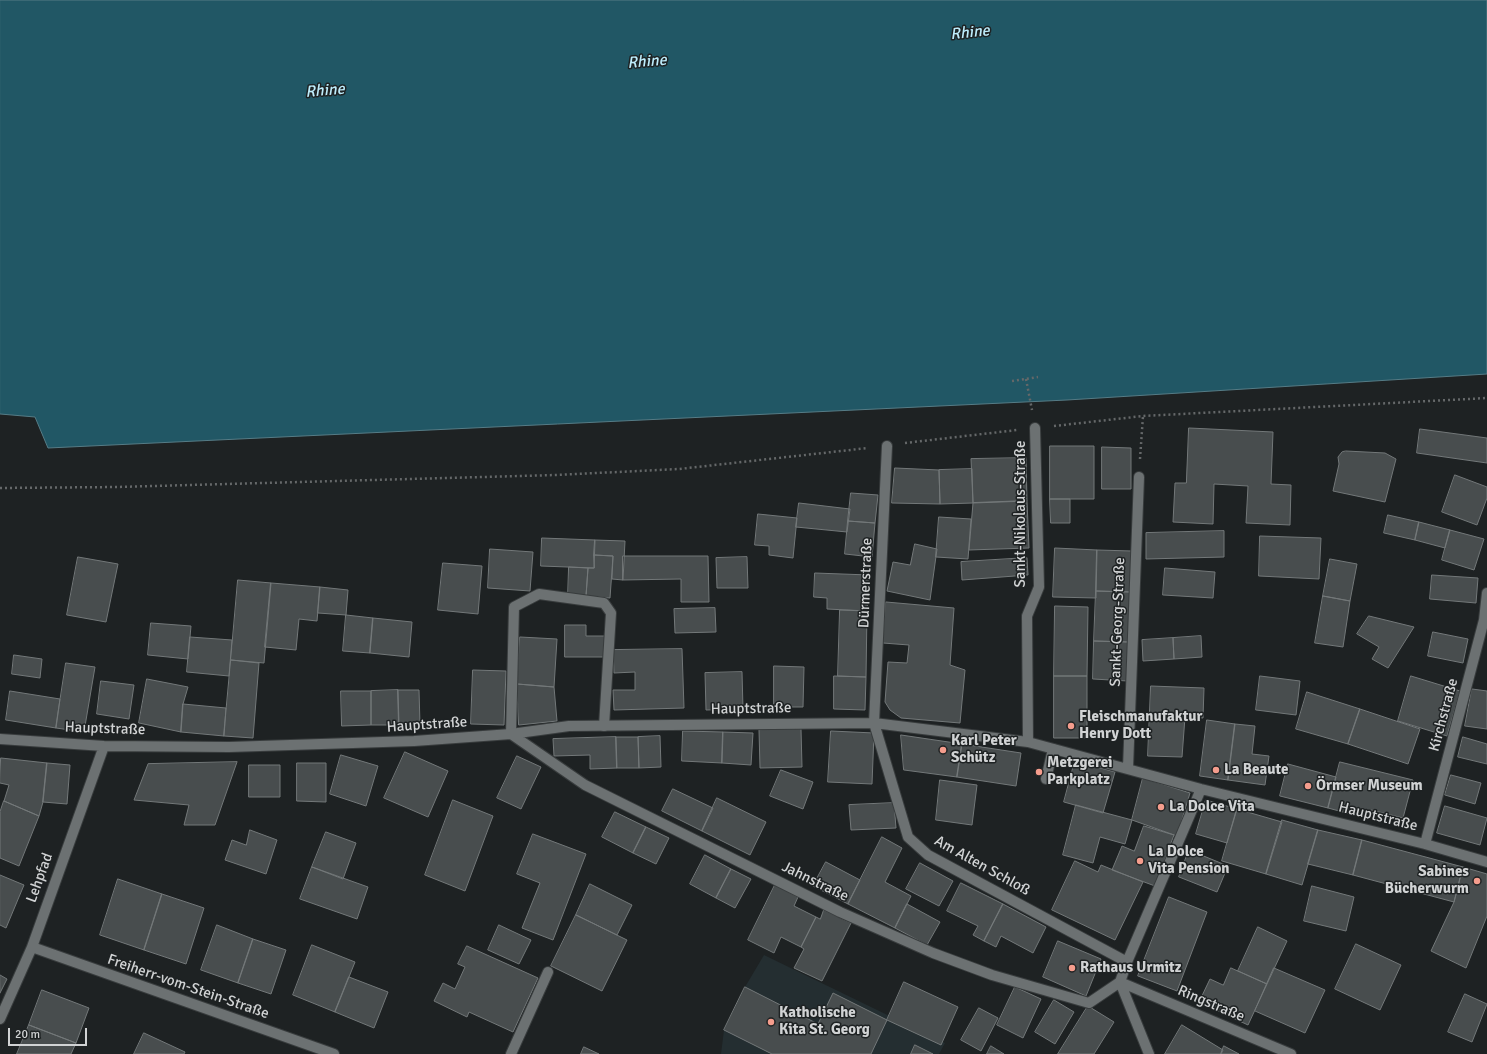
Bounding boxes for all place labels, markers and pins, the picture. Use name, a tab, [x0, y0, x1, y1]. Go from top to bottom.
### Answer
place label: Fleischmanufaktur Henry Dott	[1079, 708, 1202, 743]
marker: Fleischmanufaktur Henry Dott	[1066, 721, 1076, 731]
place label: Karl Peter Schütz	[951, 732, 1017, 767]
marker: Karl Peter Schütz	[938, 745, 948, 755]
place label: Metzgerei Parkplatz	[1047, 754, 1113, 789]
place label: La Beaute	[1224, 761, 1288, 779]
marker: La Beaute	[1211, 765, 1221, 775]
marker: Metzgerei Parkplatz	[1034, 767, 1044, 777]
place label: Örmser Museum	[1316, 777, 1423, 795]
marker: Örmser Museum	[1303, 781, 1313, 791]
place label: La Dolce Vita	[1169, 798, 1255, 816]
marker: La Dolce Vita	[1156, 802, 1166, 812]
place label: La Dolce Vita Pension	[1148, 843, 1229, 878]
marker: La Dolce Vita Pension	[1135, 856, 1145, 866]
place label: Sabines Bücherwurm	[1385, 863, 1469, 898]
marker: Sabines Bücherwurm	[1472, 876, 1482, 886]
place label: Rathaus Urmitz	[1080, 959, 1182, 977]
marker: Rathaus Urmitz	[1067, 963, 1077, 973]
place label: Katholische Kita St. Georg	[779, 1004, 870, 1039]
marker: Katholische Kita St. Georg	[766, 1017, 776, 1027]

